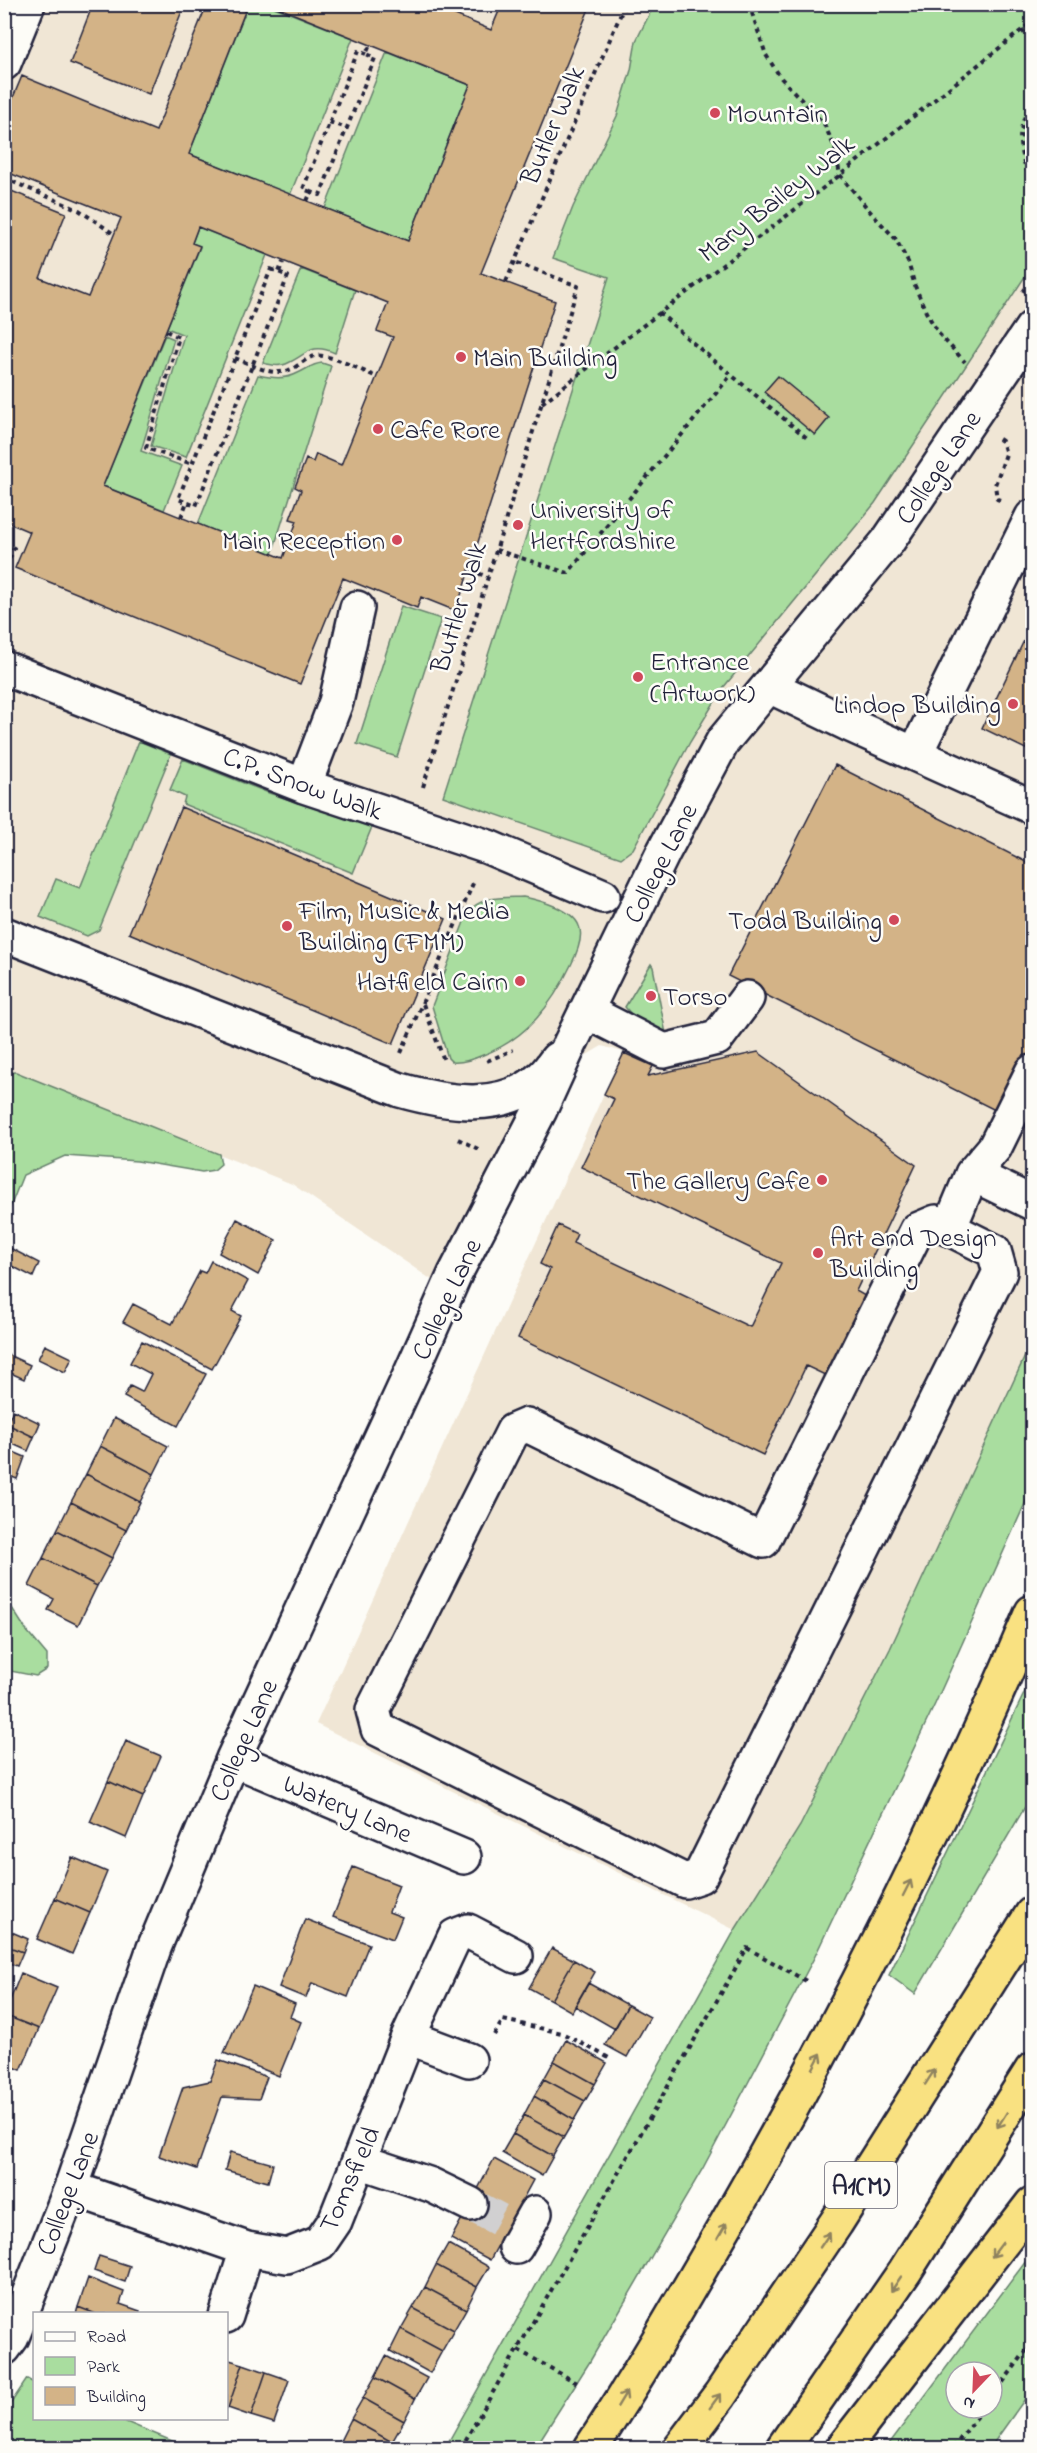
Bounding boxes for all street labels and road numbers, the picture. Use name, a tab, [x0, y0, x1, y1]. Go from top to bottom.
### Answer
street label: Butler Walk	[511, 60, 597, 193]
street label: Mary Bailey Walk	[691, 126, 864, 274]
street label: College Lane	[888, 403, 993, 533]
street label: Buttler Walk	[422, 537, 499, 679]
street label: C.P. Snow Walk	[217, 738, 388, 832]
street label: College Lane	[615, 796, 710, 931]
street label: College Lane	[403, 1232, 494, 1367]
street label: College Lane	[201, 1673, 290, 1808]
street label: Watery Lane	[276, 1766, 418, 1855]
street label: Tomsfield	[311, 2121, 392, 2239]
street label: College Lane	[28, 2125, 111, 2262]
road number: A1(M)	[825, 2162, 897, 2208]

